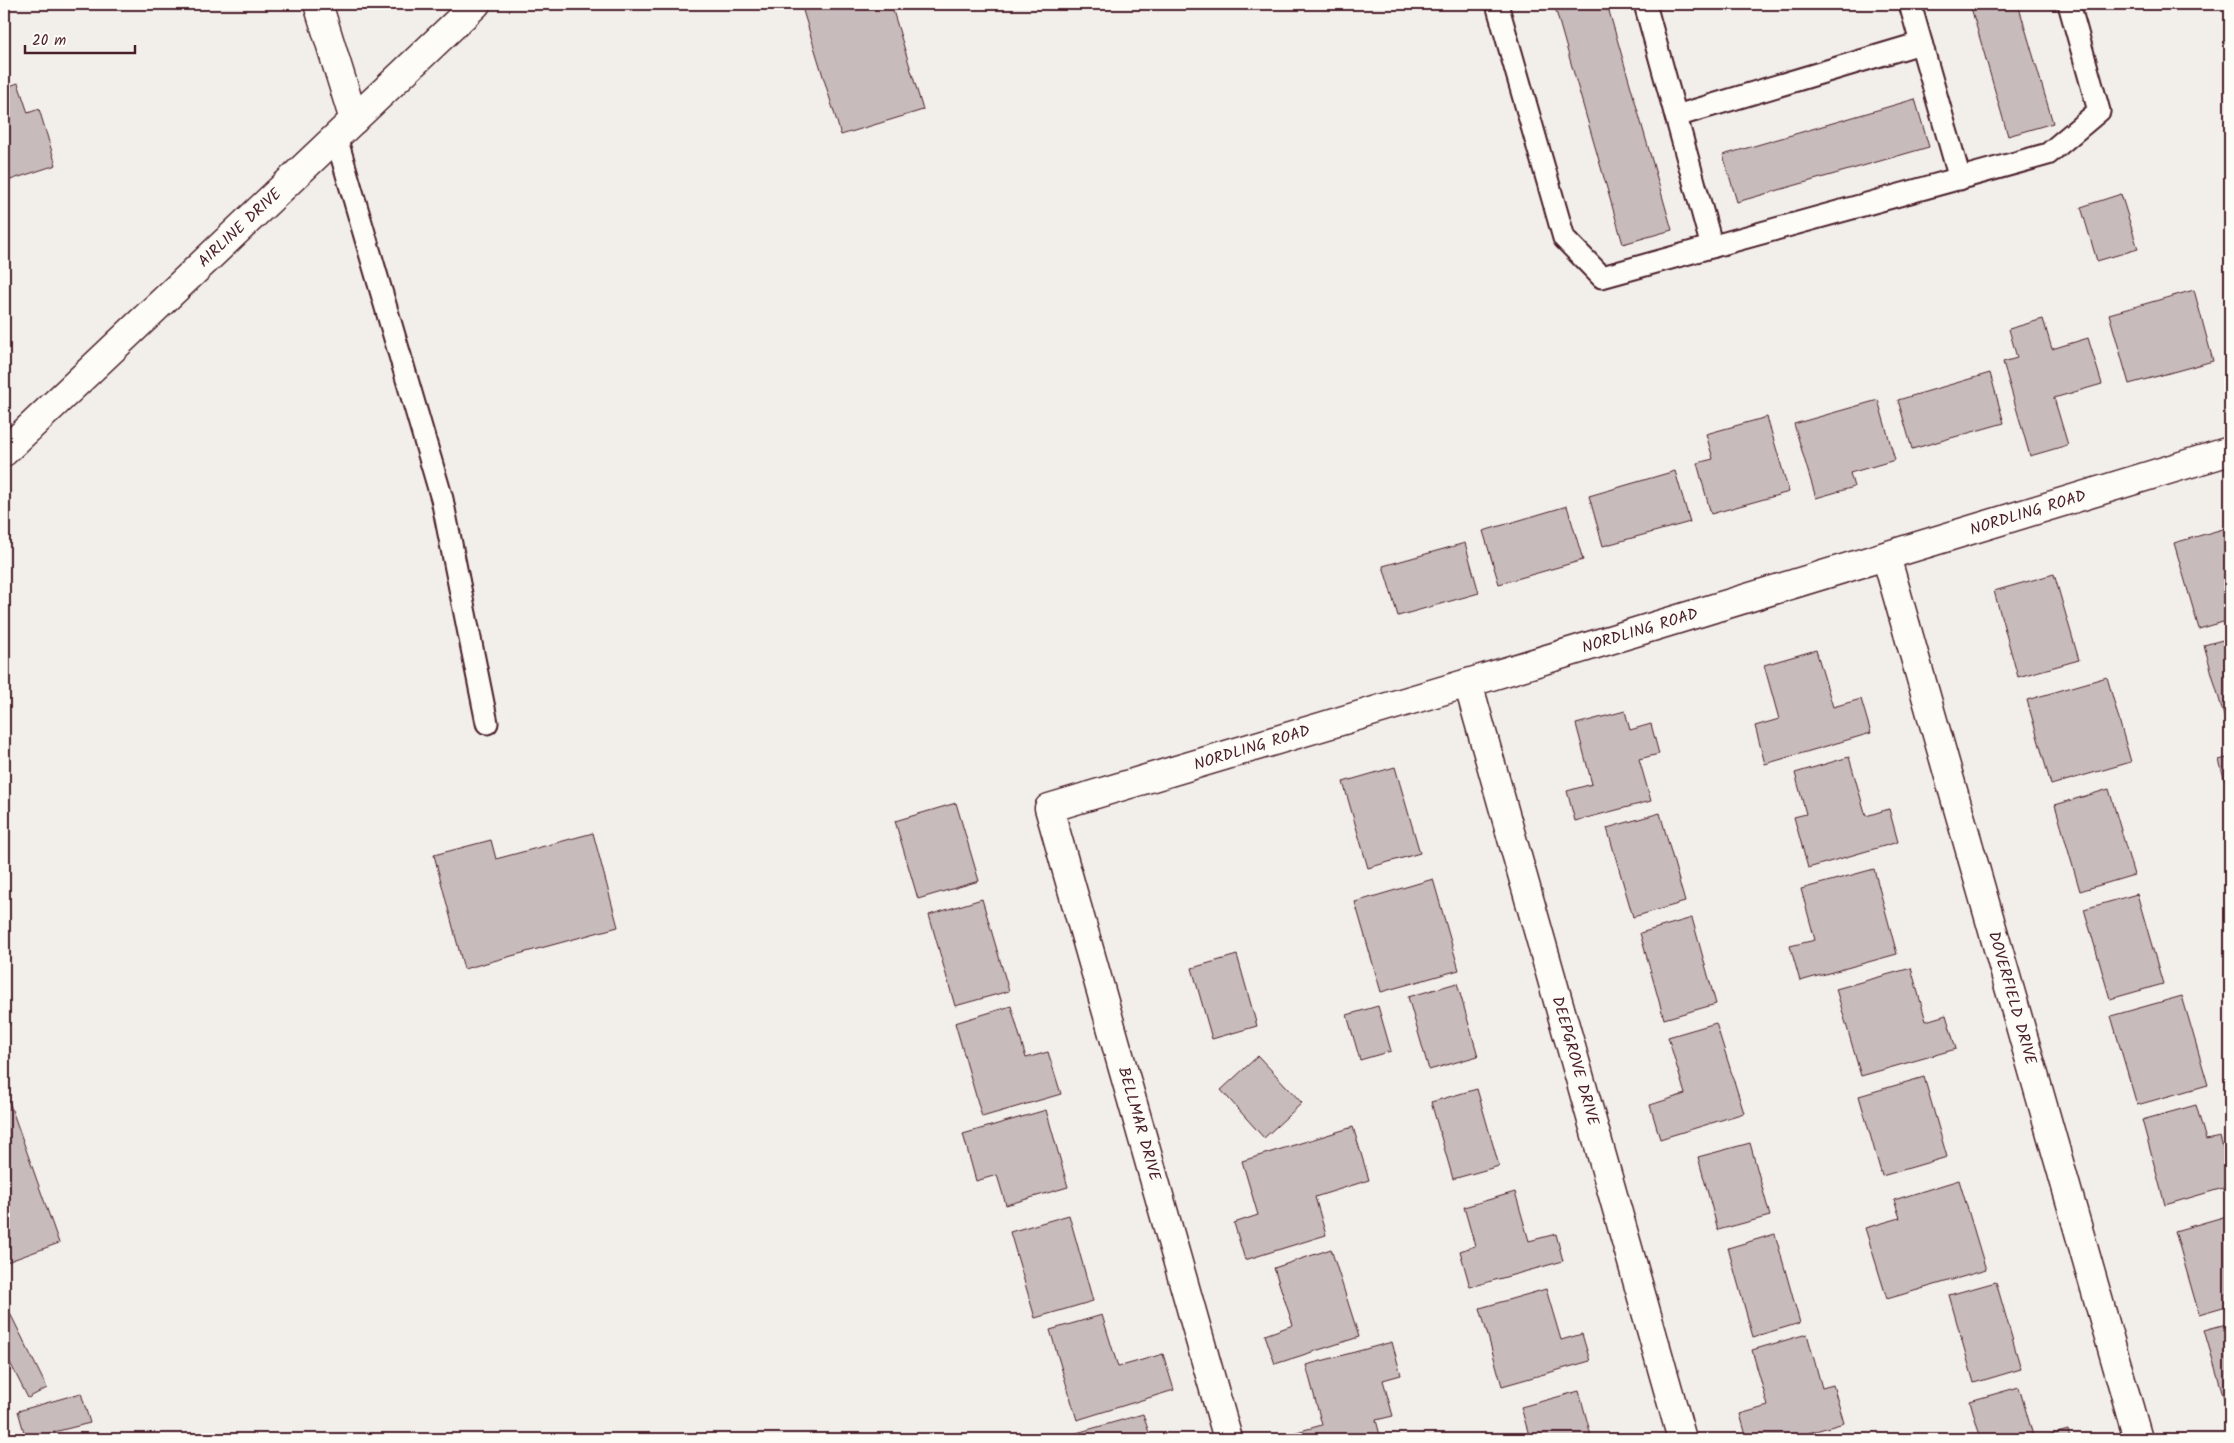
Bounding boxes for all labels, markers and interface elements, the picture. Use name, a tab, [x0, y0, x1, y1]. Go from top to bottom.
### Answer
scale bar	[25, 22, 135, 54]
text: 20 m	[32, 29, 66, 53]
street label: AIRLINE DRIVE	[192, 182, 288, 274]
street label: NORDLING ROAD	[1967, 483, 2089, 543]
street label: NORDLING ROAD	[1579, 601, 1701, 661]
street label: NORDLING ROAD	[1191, 718, 1313, 778]
street label: DOVERFIELD DRIVE	[1981, 928, 2043, 1068]
street label: DEEPGROVE DRIVE	[1545, 993, 1606, 1129]
street label: BELLMAR DRIVE	[1111, 1064, 1167, 1185]

